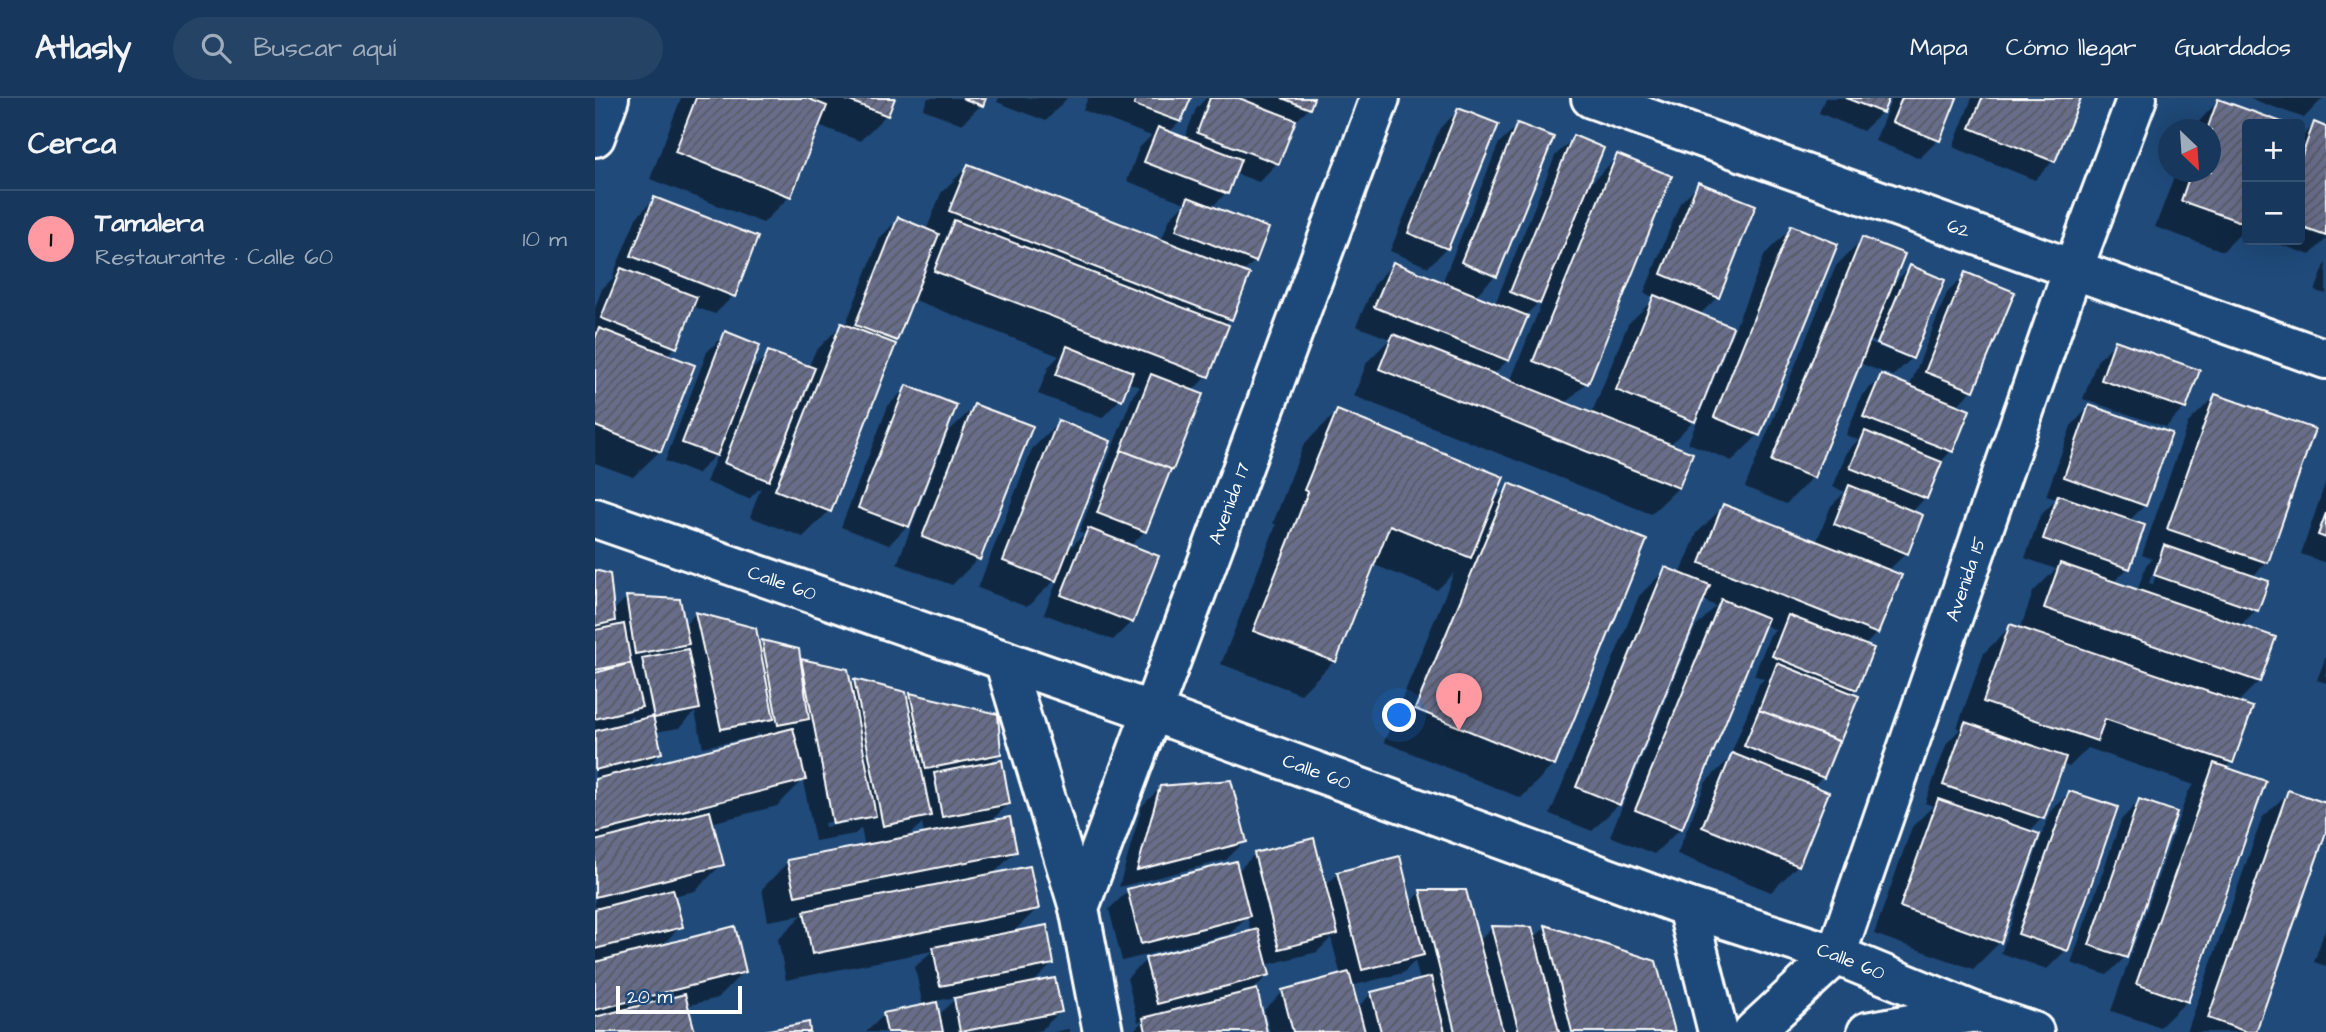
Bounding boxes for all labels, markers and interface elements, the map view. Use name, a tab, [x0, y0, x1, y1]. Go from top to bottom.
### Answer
search box	[173, 17, 663, 80]
text: Atlasly	[35, 25, 131, 71]
icon: search	[197, 29, 235, 67]
text: Buscar aquí	[253, 30, 396, 66]
text: Mapa	[1910, 31, 1968, 65]
text: Cómo llegar	[2006, 31, 2136, 65]
text: Guardados	[2174, 31, 2291, 65]
north arrow	[2158, 119, 2221, 182]
map controls	[2242, 119, 2305, 245]
button: +	[2242, 119, 2305, 182]
text: Cerca	[28, 123, 116, 165]
button: −	[2242, 182, 2305, 245]
text: Tamalera	[95, 205, 204, 241]
street label: 62	[1943, 212, 1974, 245]
text: 1	[50, 223, 52, 255]
text: 10 m	[522, 223, 567, 255]
text: Restaurante · Calle 60	[95, 241, 333, 273]
street label: Avenida 17	[1202, 458, 1257, 548]
street label: Avenida 15	[1939, 533, 1993, 625]
street label: Calle 60	[744, 559, 820, 607]
pin: 1	[1436, 673, 1482, 731]
your location	[1382, 698, 1416, 732]
street label: Calle 60	[1279, 747, 1355, 797]
street label: Calle 60	[1814, 936, 1889, 987]
scale bar	[616, 983, 742, 1015]
text: 20 m	[627, 984, 672, 1011]

